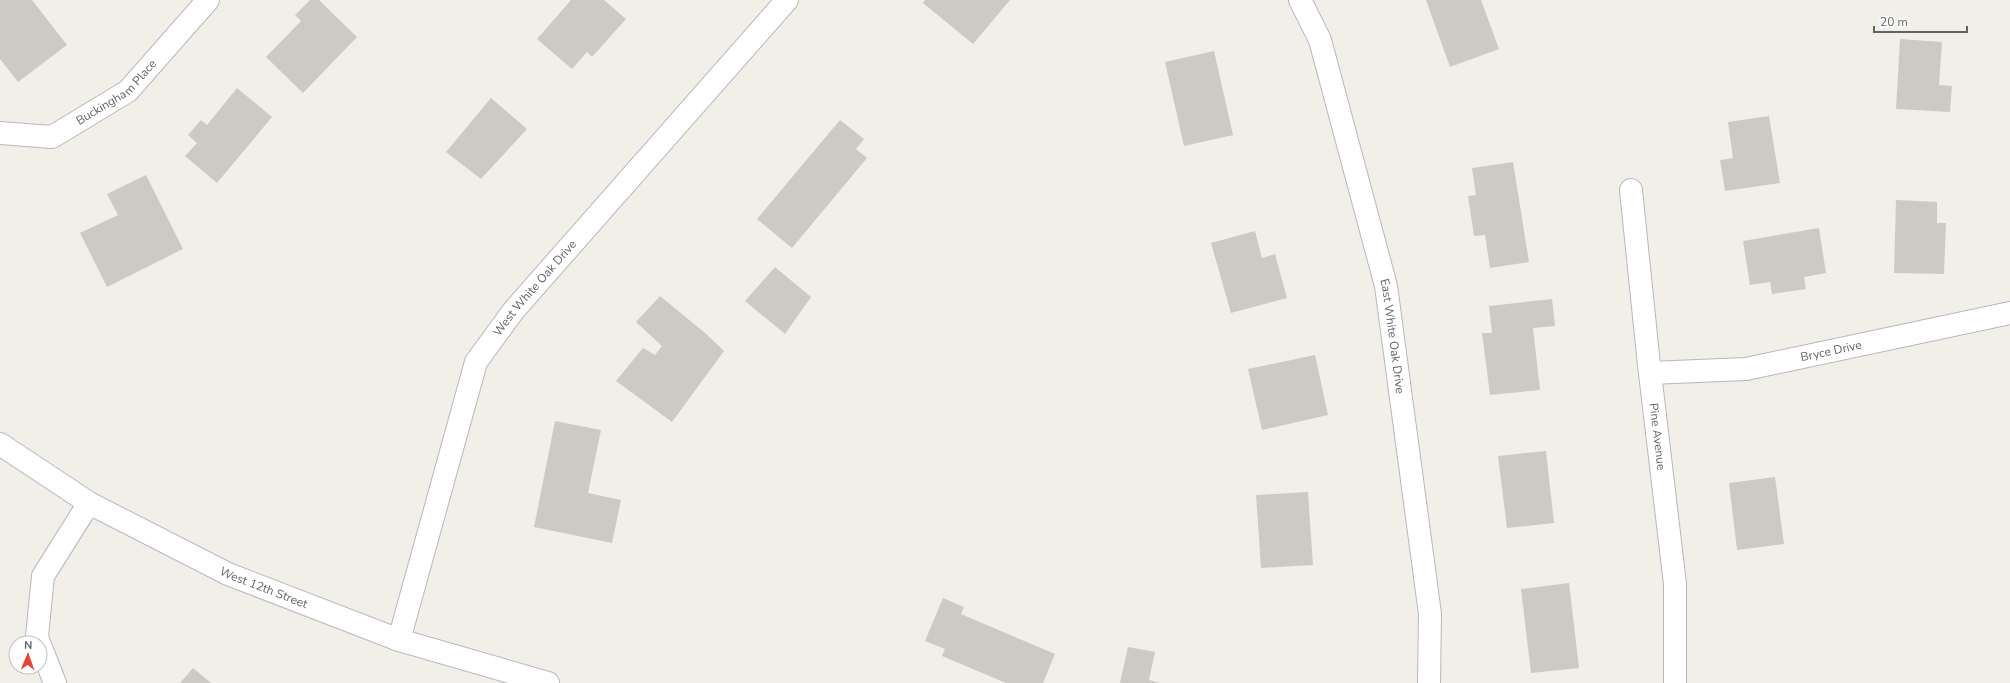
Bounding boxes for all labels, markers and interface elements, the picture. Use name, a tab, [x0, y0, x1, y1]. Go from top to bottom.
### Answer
scale bar	[1874, 8, 1967, 34]
text: 20 m	[1880, 14, 1908, 30]
street label: Buckingham Place	[73, 56, 160, 129]
street label: West White Oak Drive	[489, 236, 580, 339]
street label: East White Oak Drive	[1376, 277, 1408, 395]
street label: Bryce Drive	[1799, 337, 1863, 365]
street label: Pine Avenue	[1646, 402, 1669, 471]
street label: West 12th Street	[217, 563, 311, 612]
north arrow	[8, 635, 48, 675]
text: N	[24, 638, 33, 653]

